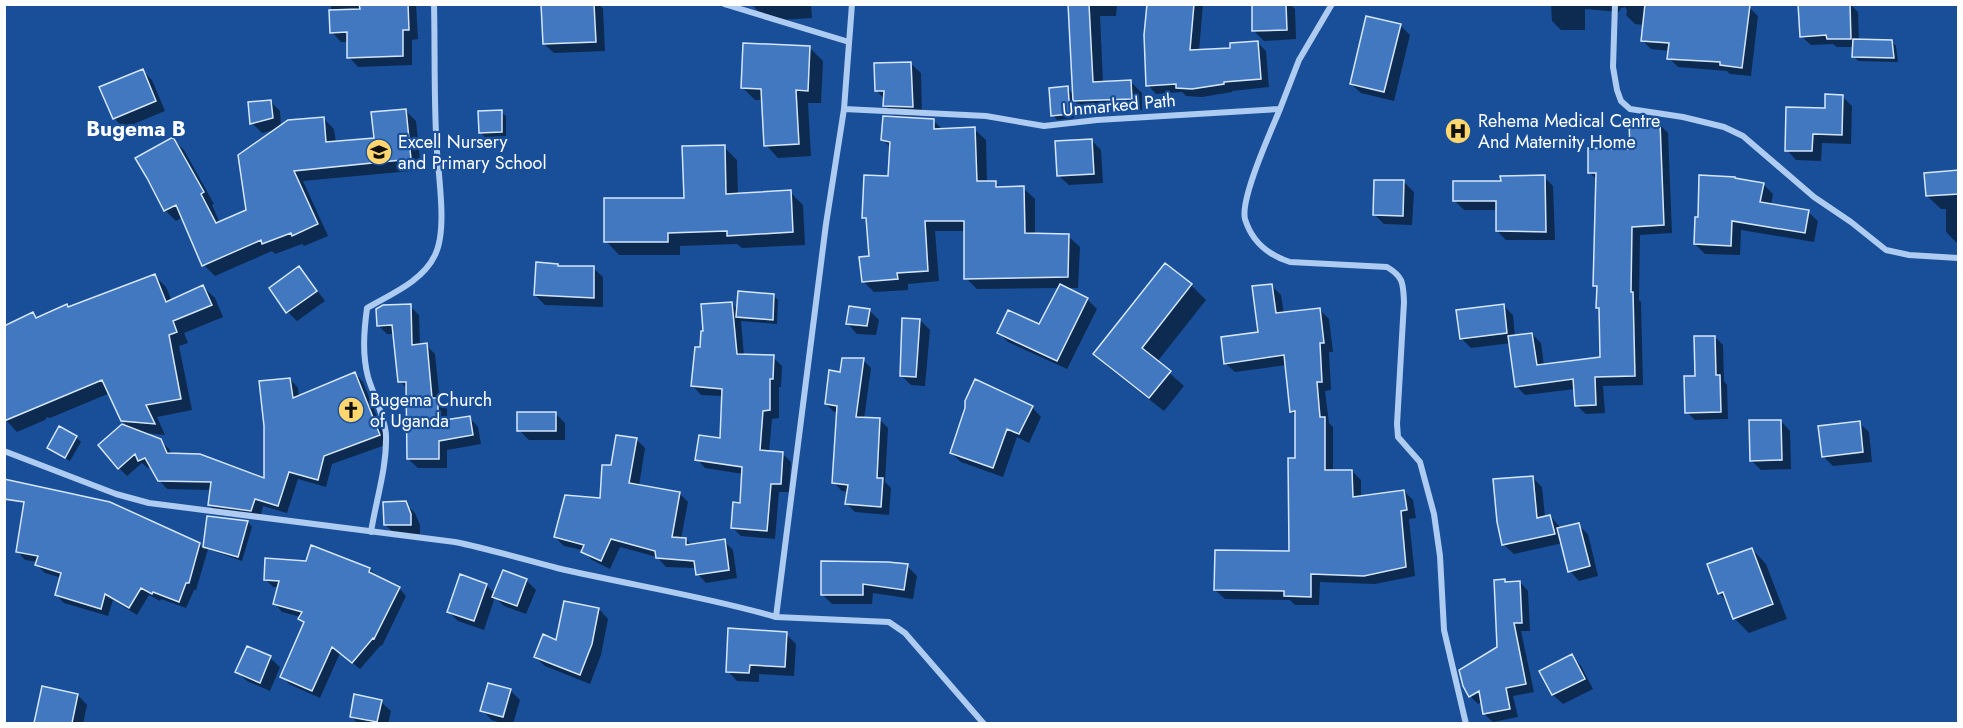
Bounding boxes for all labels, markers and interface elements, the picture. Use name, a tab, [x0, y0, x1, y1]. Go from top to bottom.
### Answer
street label: Unmarked Path	[1061, 87, 1177, 123]
place label: Rehema Medical Centre And Maternity Home	[1478, 108, 1660, 155]
district label: Bugema B	[86, 114, 186, 144]
hospital icon: Rehema Medical Centre And Maternity Home	[1443, 116, 1473, 146]
place label: Excell Nursery and Primary School	[398, 129, 547, 176]
school or university icon: Excell Nursery and Primary School	[364, 137, 394, 167]
place label: Bugema Church of Uganda	[370, 387, 492, 434]
church icon: Bugema Church of Uganda	[336, 395, 366, 425]

